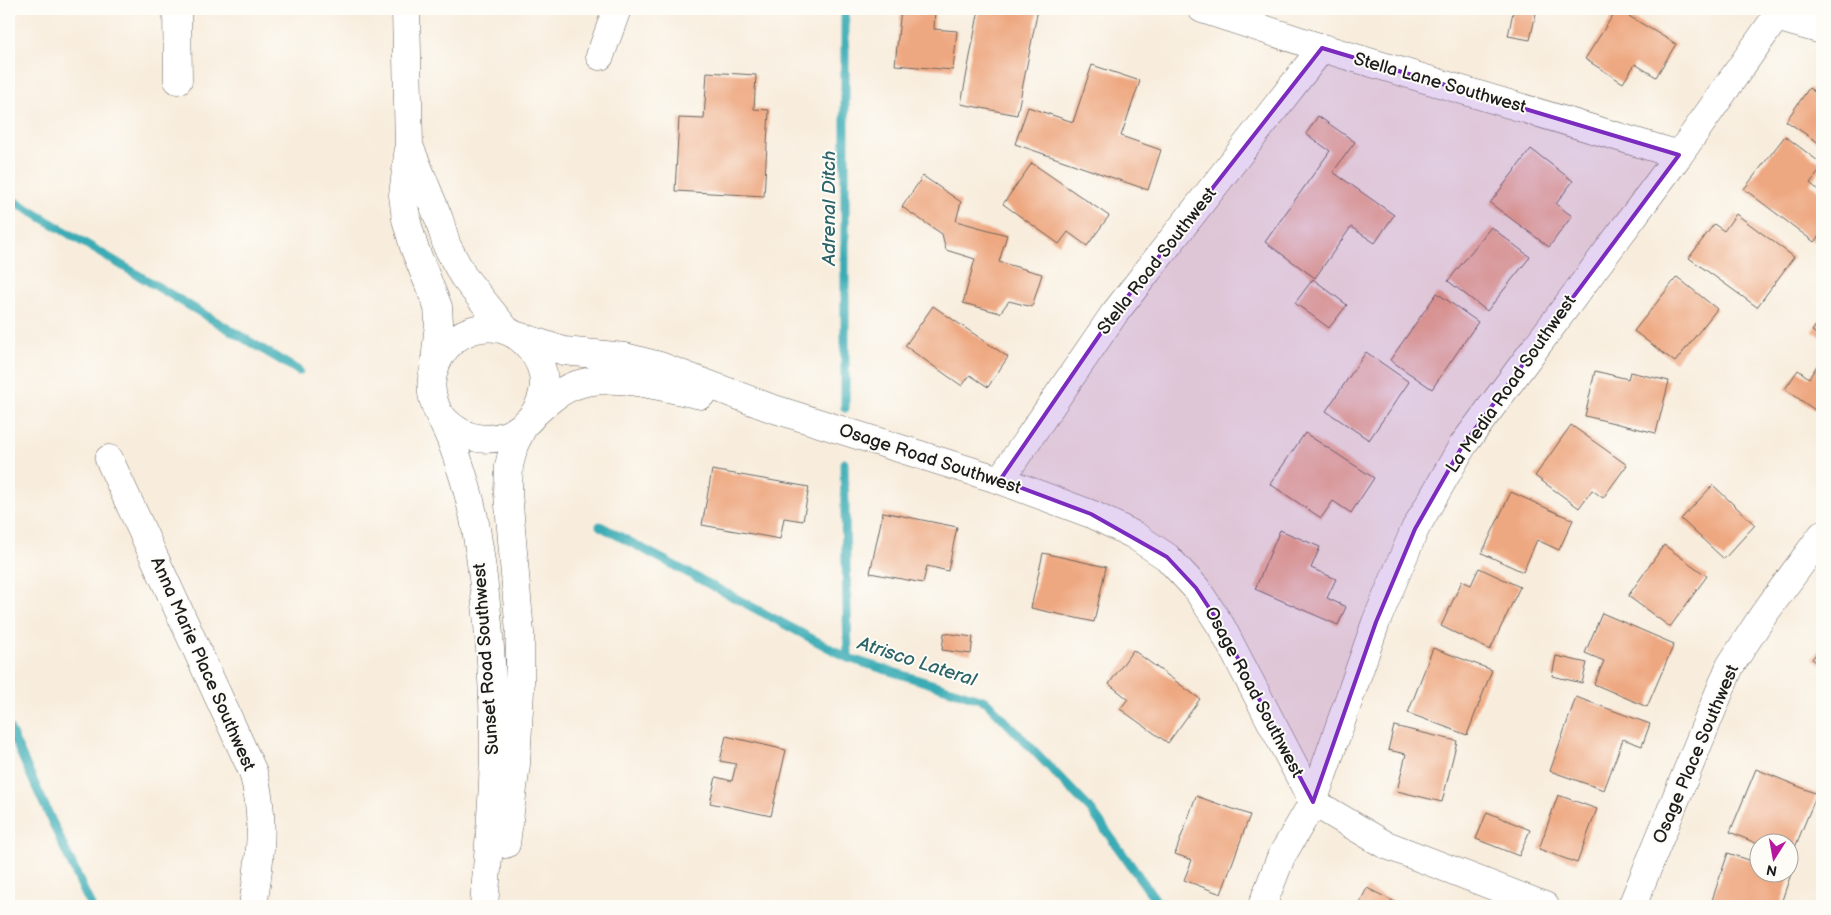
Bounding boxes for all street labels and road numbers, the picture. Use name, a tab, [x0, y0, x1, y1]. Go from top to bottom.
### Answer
street label: Stella Lane Southwest	[1351, 48, 1529, 118]
street label: Stella Road Southwest	[1093, 183, 1221, 339]
street label: La Media Road Southwest	[1442, 291, 1581, 477]
street label: Osage Road Southwest	[836, 420, 1024, 499]
street label: Anna Marie Place Southwest	[146, 554, 260, 775]
street label: Sunset Road Southwest	[469, 562, 503, 756]
street label: Osage Road Southwest	[1200, 603, 1308, 781]
street label: Osage Place Southwest	[1649, 661, 1743, 847]

